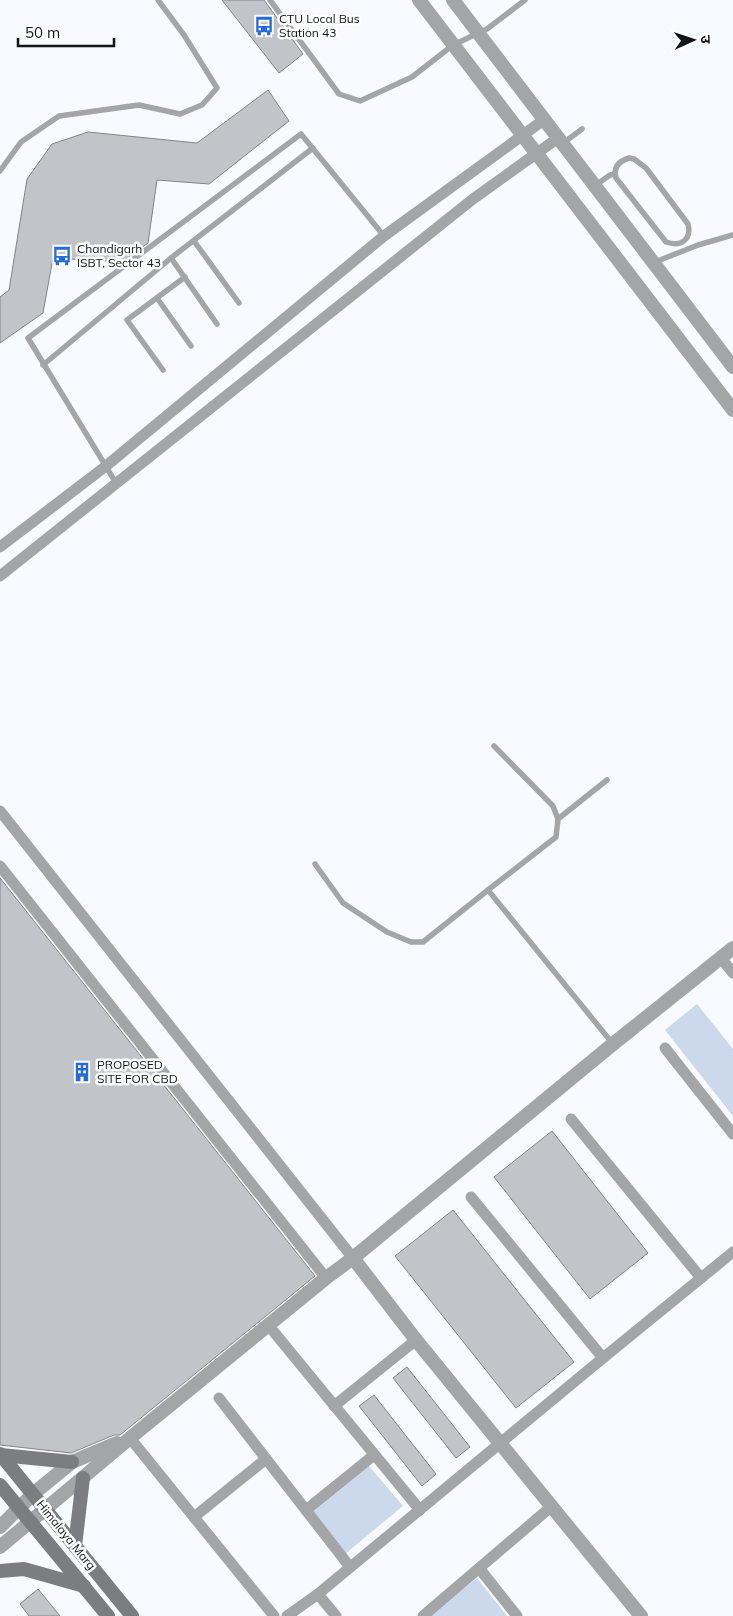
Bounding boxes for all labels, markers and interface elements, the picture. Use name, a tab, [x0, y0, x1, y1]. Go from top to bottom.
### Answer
place label: CTU Local Bus Station 43	[279, 11, 360, 40]
scale bar	[18, 15, 114, 47]
bus stop icon: CTU Local Bus Station 43	[253, 15, 275, 37]
north arrow	[668, 15, 718, 65]
text: 50 m	[25, 23, 60, 42]
text: उ	[697, 35, 715, 45]
place label: Chandigarh ISBT, Sector 43	[77, 241, 161, 270]
bus stop icon: Chandigarh ISBT, Sector 43	[51, 245, 73, 267]
place label: PROPOSED SITE FOR CBD	[97, 1057, 178, 1086]
building icon: PROPOSED SITE FOR CBD	[71, 1061, 93, 1083]
street label: Himalaya Marg	[34, 1497, 99, 1573]

